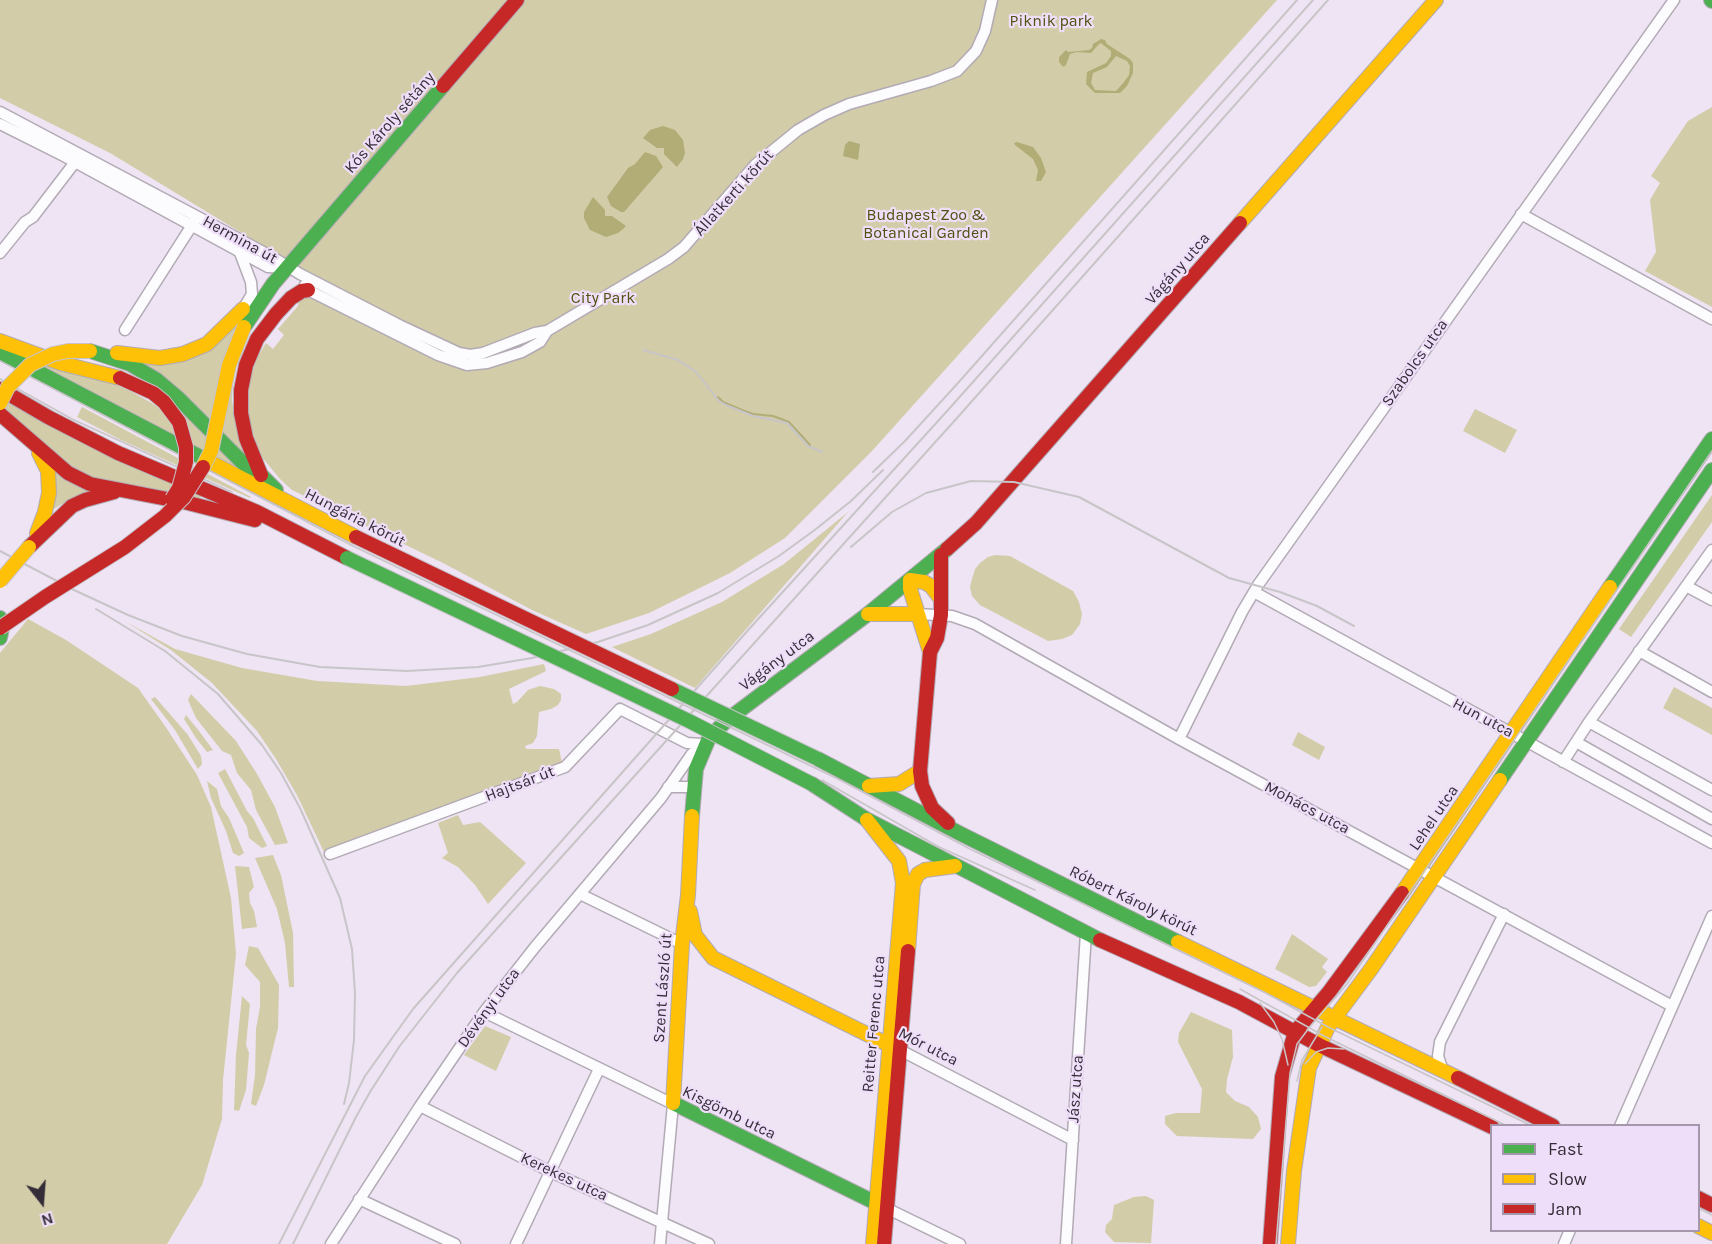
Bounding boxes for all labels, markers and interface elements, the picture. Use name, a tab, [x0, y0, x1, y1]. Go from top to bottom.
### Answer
park label: Piknik park	[1010, 11, 1092, 31]
street label: Kós Károly sétány	[341, 68, 439, 178]
street label: Állatkerti körút	[690, 146, 778, 240]
park label: Budapest Zoo & Botanical Garden	[863, 205, 989, 243]
street label: Hermina út	[199, 212, 281, 268]
street label: Vágány utca	[1142, 229, 1214, 309]
park label: City Park	[571, 288, 635, 308]
street label: Szabolcs utca	[1378, 316, 1452, 410]
street label: Hungária körút	[302, 484, 408, 552]
street label: Vágány utca	[736, 627, 818, 695]
street label: Hun utca	[1449, 694, 1517, 742]
street label: Hajtsár út	[482, 762, 558, 806]
street label: Mohács utca	[1261, 777, 1353, 839]
street label: Lehel utca	[1405, 782, 1463, 854]
street label: Róbert Károly körút	[1066, 862, 1200, 940]
street label: Szent László út	[650, 932, 676, 1044]
street label: Reitter Ferenc utca	[858, 955, 890, 1093]
street label: Dévényi utca	[454, 965, 524, 1051]
street label: Mór utca	[895, 1024, 961, 1070]
street label: Jász utca	[1064, 1054, 1088, 1124]
street label: Kisgömb utca	[679, 1082, 779, 1144]
legend	[1490, 1124, 1700, 1232]
text: Fast	[1548, 1138, 1583, 1160]
street label: Kerekes utca	[517, 1148, 611, 1206]
text: Slow	[1548, 1168, 1587, 1190]
north arrow	[12, 1172, 72, 1232]
text: Jam	[1548, 1198, 1582, 1220]
text: N	[39, 1209, 56, 1230]

